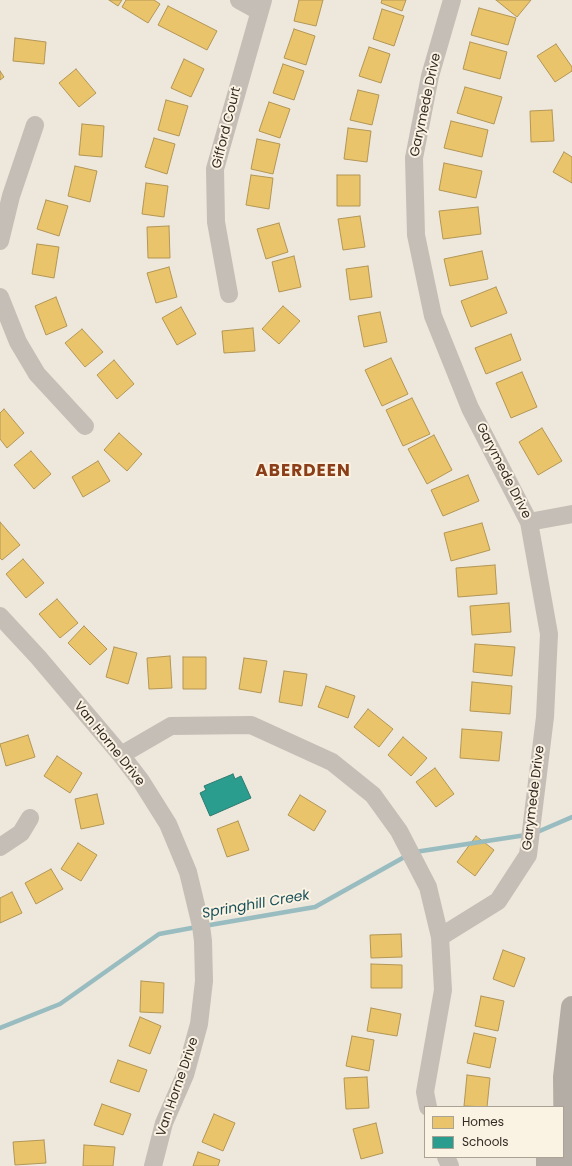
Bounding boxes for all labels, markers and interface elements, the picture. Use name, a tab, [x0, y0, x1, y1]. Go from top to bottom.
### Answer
street label: Garymede Drive	[407, 52, 445, 158]
street label: Gifford Court	[209, 86, 245, 170]
street label: Garymede Drive	[472, 420, 534, 522]
district label: ABERDEEN	[255, 462, 351, 482]
street label: Van Horne Drive	[70, 699, 148, 789]
street label: Garymede Drive	[520, 745, 548, 851]
water label: Springhill Creek	[201, 887, 311, 923]
street label: Van Horne Drive	[154, 1035, 202, 1139]
legend	[424, 1106, 564, 1158]
text: Homes	[462, 1113, 504, 1130]
text: Schools	[462, 1133, 509, 1150]

